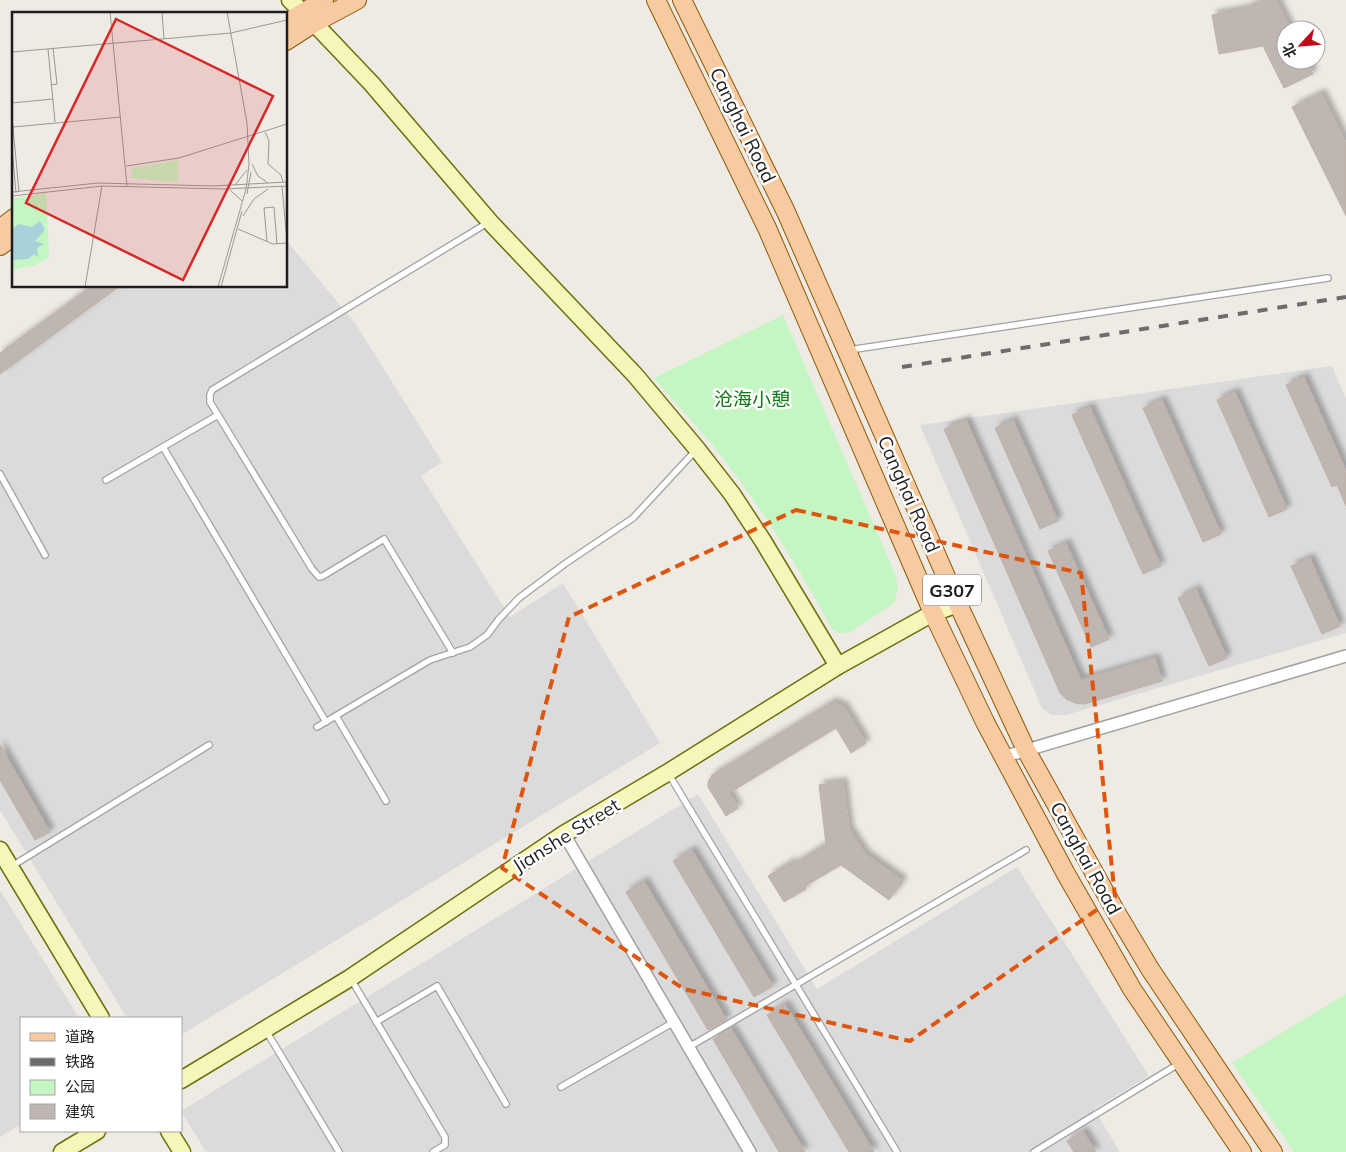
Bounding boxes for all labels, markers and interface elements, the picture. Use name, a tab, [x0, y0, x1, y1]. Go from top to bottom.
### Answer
inset map	[12, 12, 288, 288]
north arrow	[1276, 20, 1326, 70]
text: 北	[1278, 40, 1300, 61]
street label: Canghai Road	[705, 63, 781, 187]
park label: 沧海小憩	[714, 387, 790, 411]
street label: Canghai Road	[873, 432, 945, 556]
road number: G307	[923, 574, 981, 606]
street label: Jianshe Street	[508, 792, 624, 877]
street label: Canghai Road	[1045, 797, 1127, 919]
legend	[20, 1017, 182, 1132]
text: 道路	[65, 1027, 95, 1046]
text: 铁路	[65, 1052, 95, 1071]
text: 公园	[65, 1077, 95, 1096]
text: 建筑	[65, 1102, 95, 1121]

